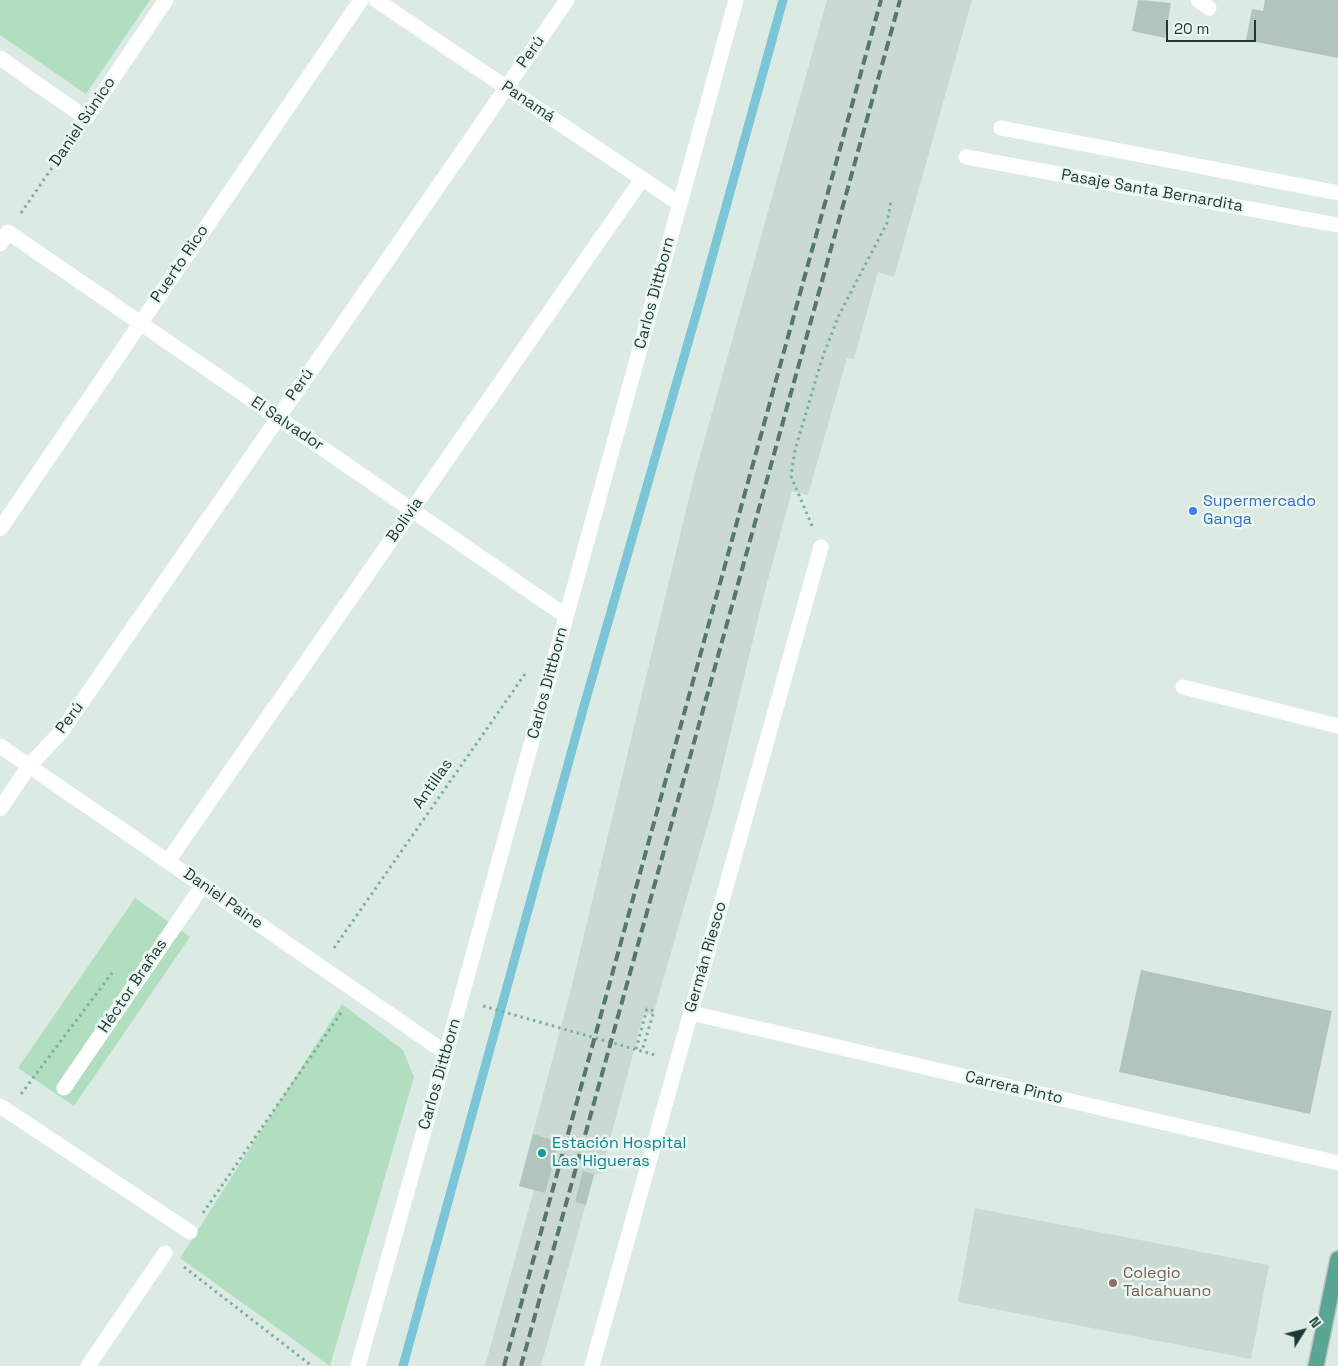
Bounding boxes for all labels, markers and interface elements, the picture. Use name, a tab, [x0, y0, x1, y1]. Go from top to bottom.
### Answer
scale bar	[1168, 10, 1258, 42]
text: 20 m	[1174, 19, 1209, 38]
street label: Perú	[513, 32, 549, 72]
street label: Daniel Súnico	[46, 74, 120, 170]
street label: Panamá	[498, 77, 558, 127]
street label: Pasaje Santa Bernardita	[1060, 166, 1244, 216]
street label: Puerto Rico	[147, 222, 213, 306]
street label: Carlos Dittborn	[631, 235, 679, 351]
street label: Perú	[282, 365, 318, 405]
street label: El Salvador	[247, 393, 327, 455]
place label: Supermercado Ganga	[1203, 492, 1316, 530]
street label: Bolivia	[383, 494, 427, 546]
marker: Supermercado Ganga	[1187, 505, 1199, 517]
street label: Carlos Dittborn	[524, 625, 572, 741]
street label: Perú	[52, 698, 88, 738]
street label: Antillas	[409, 755, 457, 813]
street label: Daniel Paine	[179, 865, 267, 933]
street label: Germán Riesco	[681, 899, 731, 1015]
street label: Héctor Brañas	[94, 935, 172, 1037]
street label: Carlos Dittborn	[415, 1016, 465, 1132]
street label: Carrera Pinto	[963, 1067, 1065, 1109]
place label: Estación Hospital Las Higueras	[552, 1134, 686, 1172]
marker: Estación Hospital Las Higueras	[536, 1147, 548, 1159]
place label: Colegio Talcahuano	[1123, 1264, 1211, 1302]
marker: Colegio Talcahuano	[1107, 1277, 1119, 1289]
north arrow	[1278, 1306, 1328, 1356]
text: N	[1305, 1313, 1325, 1331]

